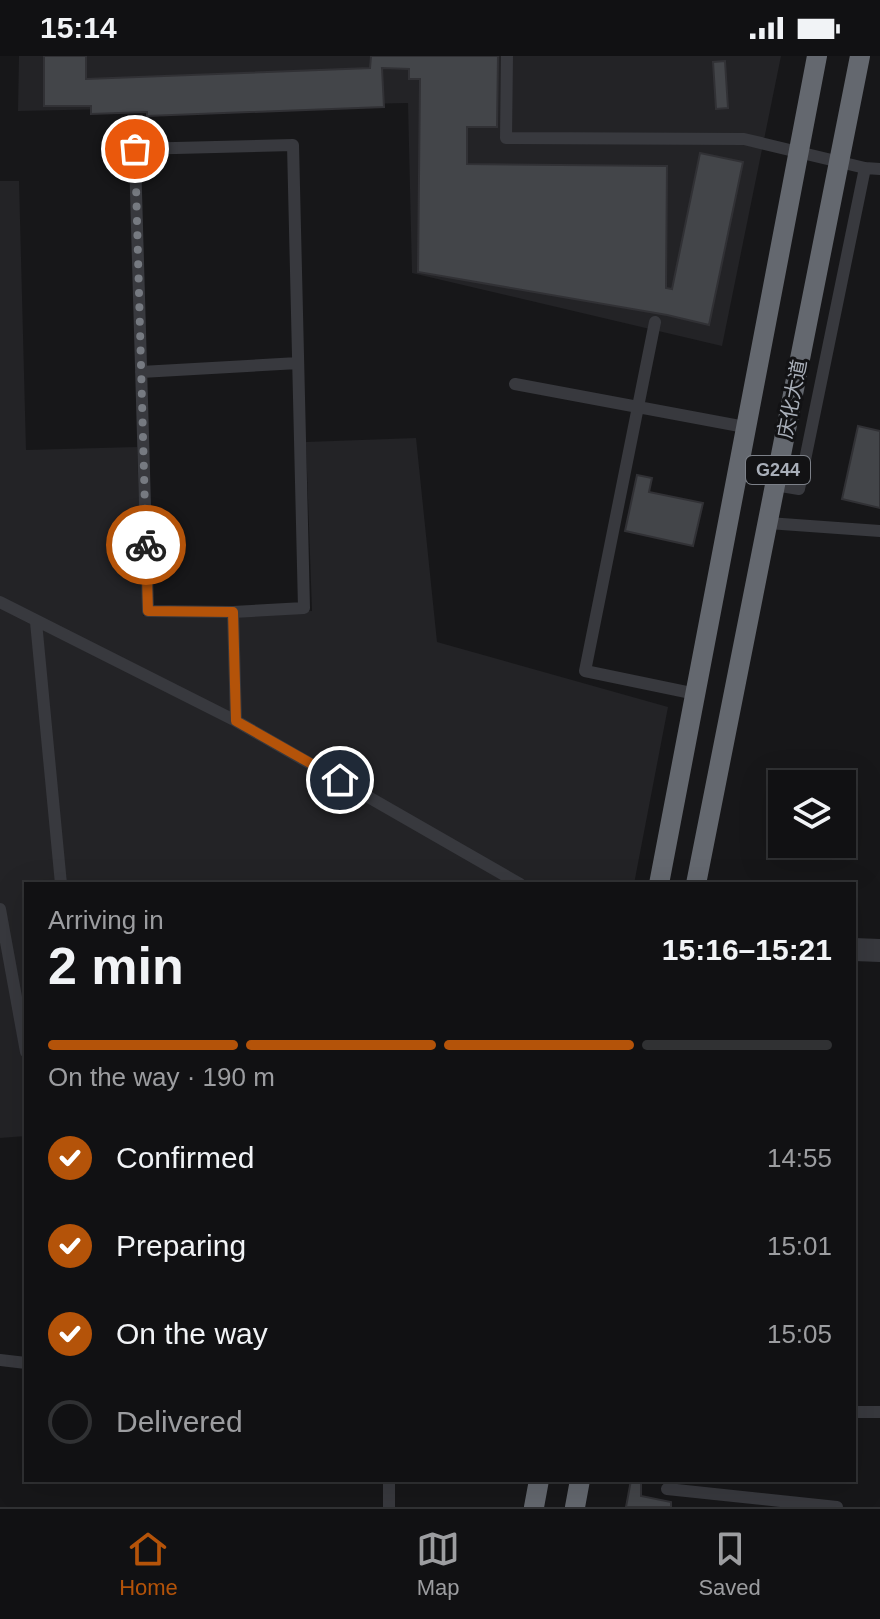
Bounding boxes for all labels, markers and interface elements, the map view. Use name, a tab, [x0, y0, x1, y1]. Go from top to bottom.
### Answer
text: 15:14	[40, 11, 117, 44]
pin	[101, 115, 169, 183]
icon: bag	[113, 127, 157, 171]
street label: 庆化大道	[774, 358, 810, 440]
road number: G244	[746, 456, 810, 484]
courier	[106, 505, 186, 585]
icon: bike	[124, 523, 168, 567]
pin	[306, 746, 374, 814]
icon: home	[318, 758, 362, 802]
map controls	[768, 770, 856, 858]
button: layers	[768, 770, 856, 858]
text: Arriving in	[48, 905, 164, 935]
text: 15:16–15:21	[662, 933, 832, 966]
text: 2 min	[48, 937, 184, 995]
text: On the way · 190 m	[48, 1062, 275, 1092]
icon: check	[48, 1136, 92, 1180]
text: Confirmed	[116, 1141, 254, 1174]
text: 14:55	[767, 1143, 832, 1173]
icon: check	[48, 1224, 92, 1268]
text: Preparing	[116, 1229, 246, 1262]
text: 15:01	[767, 1231, 832, 1261]
icon: check	[48, 1312, 92, 1356]
text: On the way	[116, 1317, 268, 1350]
text: 15:05	[767, 1319, 832, 1349]
text: Delivered	[116, 1405, 243, 1438]
tab: Home	[119, 1527, 178, 1601]
tab: Map	[416, 1527, 460, 1601]
tab: Saved	[698, 1527, 761, 1601]

